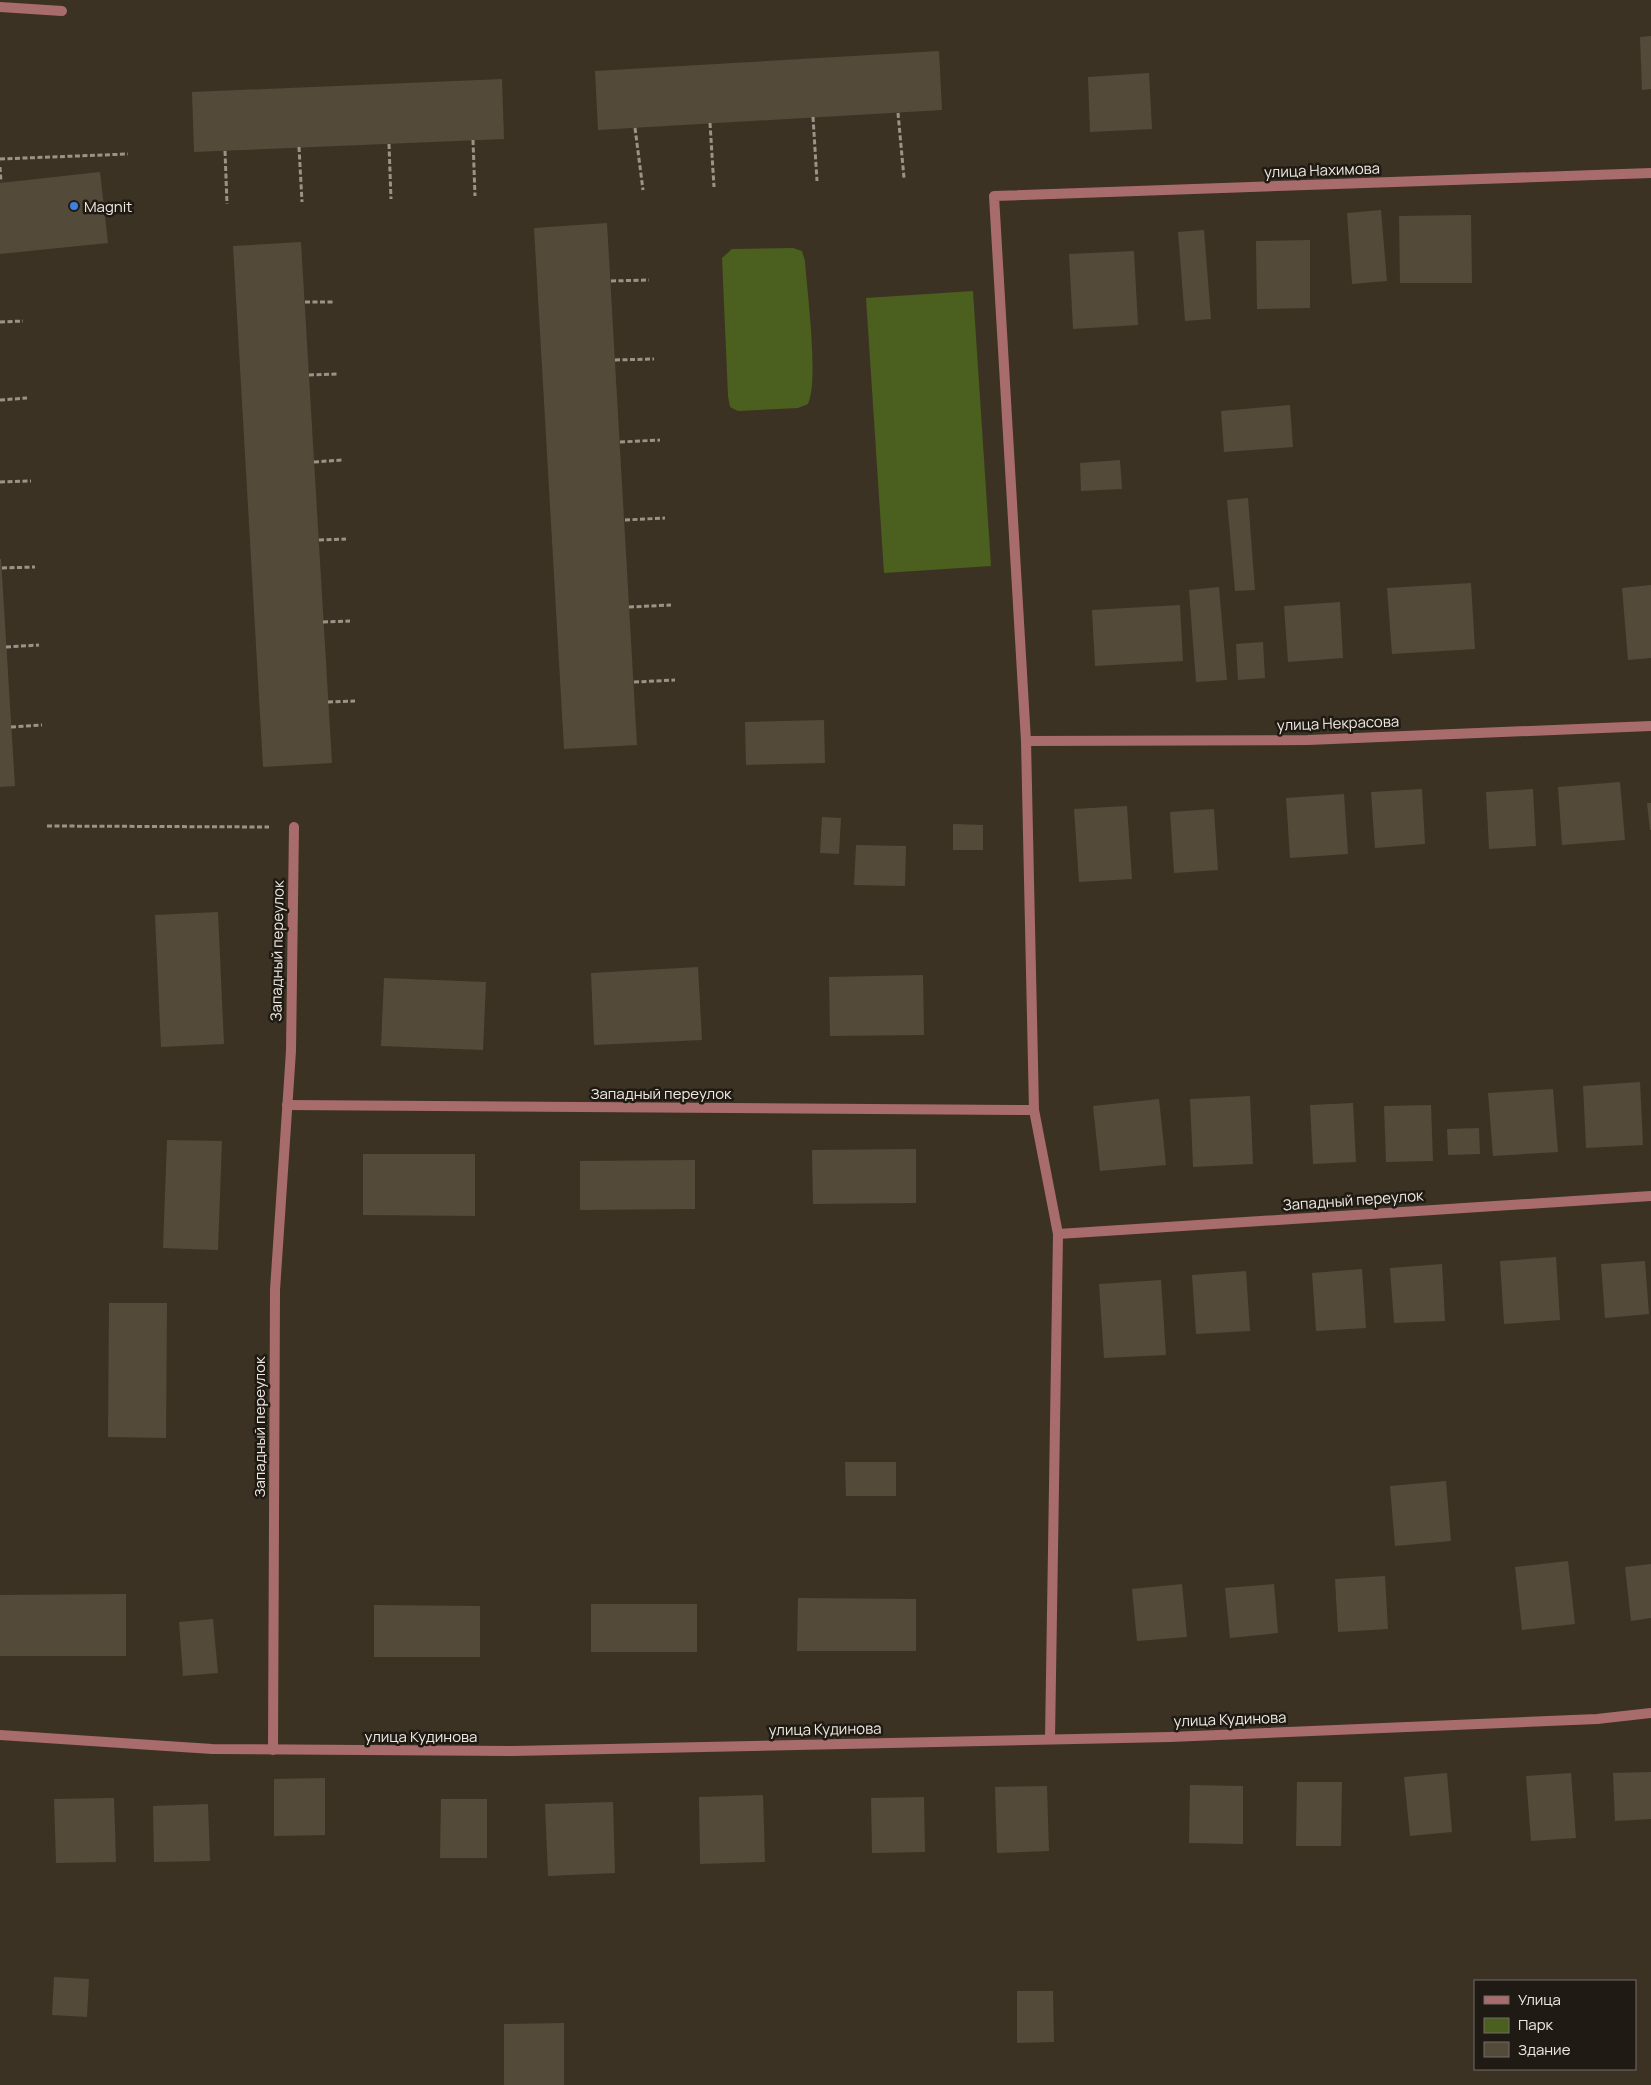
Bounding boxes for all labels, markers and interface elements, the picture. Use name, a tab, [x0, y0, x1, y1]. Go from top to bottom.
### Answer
street label: улица Нахимова	[1264, 157, 1380, 183]
place label: Magnit	[84, 196, 132, 217]
marker: Magnit	[68, 200, 80, 212]
street label: улица Некрасова	[1276, 710, 1400, 736]
street label: Западный переулок	[265, 880, 289, 1022]
street label: Западный переулок	[591, 1083, 732, 1104]
street label: Западный переулок	[1282, 1185, 1425, 1215]
street label: Западный переулок	[249, 1356, 270, 1497]
street label: улица Кудинова	[1173, 1707, 1287, 1731]
street label: улица Кудинова	[768, 1718, 882, 1740]
street label: улица Кудинова	[365, 1726, 477, 1747]
legend	[1474, 1980, 1636, 2070]
text: Улица	[1518, 1989, 1561, 2010]
text: Парк	[1518, 2014, 1554, 2035]
text: Здание	[1518, 2039, 1571, 2060]

